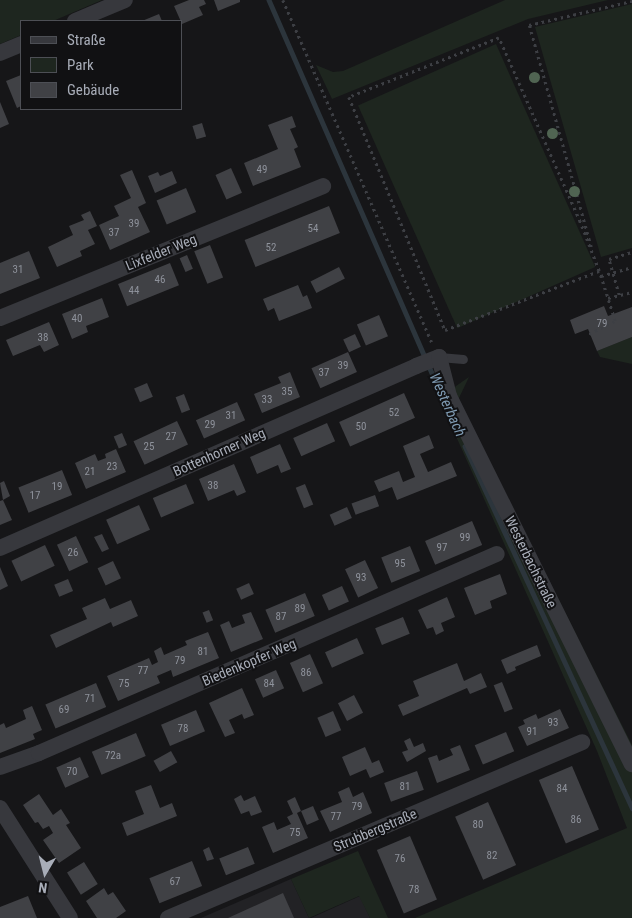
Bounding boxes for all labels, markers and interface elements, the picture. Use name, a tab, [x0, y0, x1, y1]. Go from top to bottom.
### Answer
legend	[20, 20, 182, 110]
text: Straße	[67, 31, 106, 49]
text: Park	[67, 56, 94, 74]
text: Gebäude	[67, 81, 119, 99]
house number: 49	[257, 163, 267, 177]
house number: 39	[129, 217, 139, 231]
house number: 54	[308, 222, 318, 236]
house number: 37	[109, 226, 119, 240]
street label: Lixfelder Weg	[123, 230, 199, 274]
house number: 52	[266, 241, 276, 255]
house number: 31	[13, 263, 23, 277]
house number: 46	[155, 273, 165, 287]
house number: 44	[129, 284, 139, 298]
house number: 40	[72, 312, 82, 326]
house number: 79	[597, 317, 607, 331]
house number: 38	[38, 331, 48, 345]
house number: 39	[338, 359, 348, 373]
house number: 37	[319, 366, 329, 380]
water label: Westerbach	[425, 370, 469, 440]
house number: 35	[282, 385, 292, 399]
house number: 33	[262, 393, 272, 407]
house number: 52	[389, 406, 399, 420]
house number: 31	[226, 409, 236, 423]
house number: 29	[205, 418, 215, 432]
house number: 50	[356, 420, 366, 434]
street label: Bottenhorner Weg	[170, 424, 268, 480]
house number: 27	[166, 430, 176, 444]
house number: 25	[144, 440, 154, 454]
house number: 23	[107, 460, 117, 474]
house number: 21	[85, 465, 95, 479]
house number: 38	[208, 479, 218, 493]
house number: 19	[52, 480, 62, 494]
house number: 17	[30, 489, 40, 503]
street label: Westerbachstraße	[501, 513, 561, 611]
house number: 99	[460, 531, 470, 545]
house number: 97	[437, 541, 447, 555]
house number: 26	[68, 546, 78, 560]
house number: 95	[395, 557, 405, 571]
house number: 93	[356, 571, 366, 585]
house number: 89	[295, 602, 305, 616]
house number: 87	[276, 610, 286, 624]
street label: Biedenkopfer Weg	[200, 635, 298, 689]
house number: 81	[198, 645, 208, 659]
house number: 79	[175, 654, 185, 668]
house number: 77	[138, 664, 148, 678]
house number: 86	[301, 666, 311, 680]
house number: 75	[119, 677, 129, 691]
house number: 84	[264, 677, 274, 691]
house number: 71	[85, 692, 95, 706]
house number: 69	[59, 703, 69, 717]
house number: 93	[548, 716, 558, 730]
house number: 78	[178, 722, 188, 736]
house number: 91	[527, 725, 537, 739]
house number: 72a	[105, 749, 121, 763]
house number: 70	[67, 765, 77, 779]
house number: 81	[400, 780, 410, 794]
house number: 84	[557, 782, 567, 796]
house number: 79	[352, 800, 362, 814]
street label: Strubbergstraße	[331, 805, 419, 855]
house number: 77	[331, 810, 341, 824]
house number: 86	[571, 813, 581, 827]
house number: 80	[473, 818, 483, 832]
house number: 75	[290, 826, 300, 840]
north arrow	[20, 848, 70, 898]
house number: 82	[487, 849, 497, 863]
house number: 76	[395, 852, 405, 866]
house number: 67	[170, 875, 180, 889]
text: N	[38, 879, 48, 896]
house number: 78	[409, 883, 419, 897]

